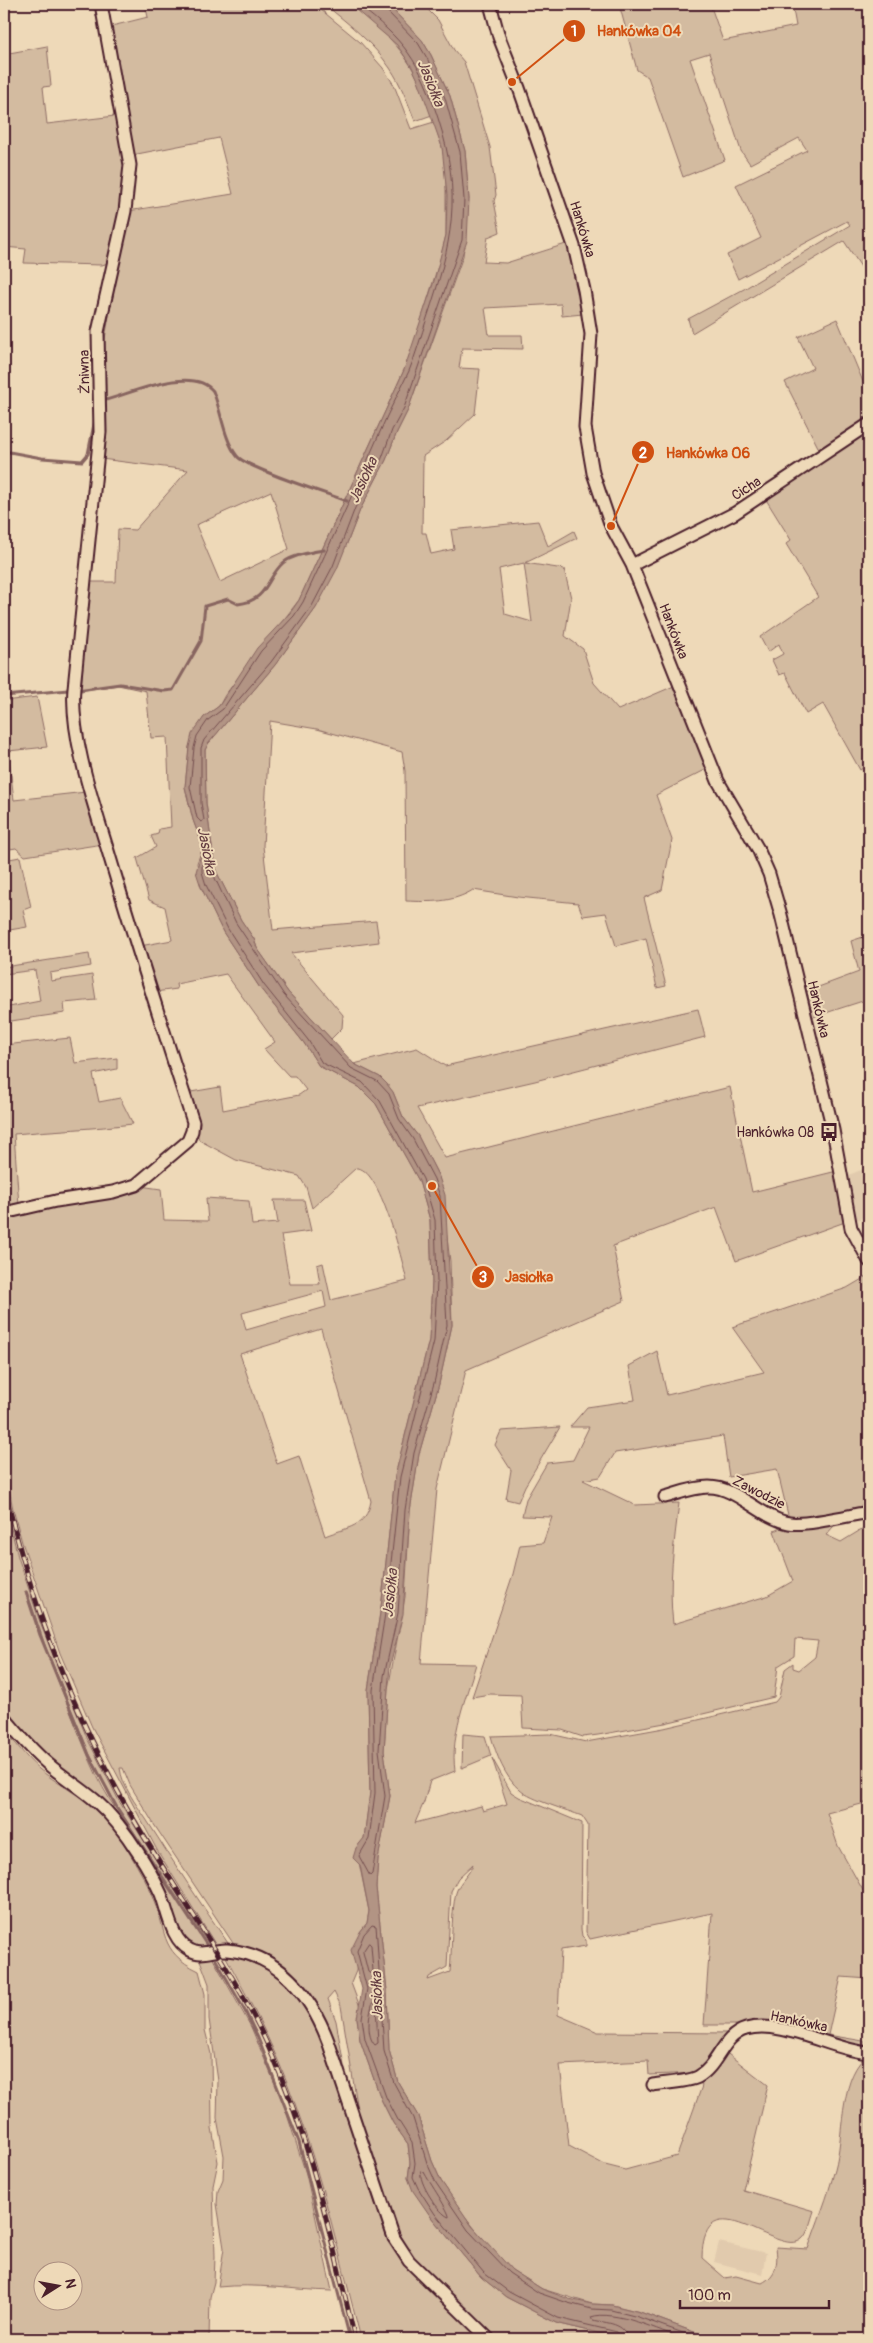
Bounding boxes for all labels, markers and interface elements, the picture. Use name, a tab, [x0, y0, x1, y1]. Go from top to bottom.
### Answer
callout: Hankówka 04	[562, 16, 691, 46]
text: 1	[571, 22, 577, 41]
text: Hankówka 04	[597, 22, 682, 41]
water label: Jasiołka	[413, 57, 449, 110]
street label: Hankówka	[566, 199, 599, 259]
street label: Żniwna	[76, 350, 93, 394]
callout: Hankówka 06	[631, 437, 760, 467]
text: 2	[639, 444, 647, 463]
text: Hankówka 06	[666, 444, 751, 463]
water label: Jasiołka	[345, 453, 383, 506]
street label: Cicha	[729, 473, 764, 504]
street label: Hankówka	[655, 601, 692, 661]
water label: Jasiołka	[193, 825, 221, 878]
street label: Hankówka	[804, 979, 833, 1039]
bus stop icon: Hankówka 08	[818, 1121, 840, 1143]
place label: Hankówka 08	[736, 1124, 814, 1141]
callout: Jasiołka	[470, 1262, 564, 1292]
text: 3	[479, 1268, 487, 1287]
text: Jasiołka	[505, 1268, 553, 1287]
street label: Zawodzie	[730, 1472, 788, 1513]
water label: Jasiołka	[379, 1567, 403, 1618]
water label: Jasiołka	[367, 1970, 388, 2021]
street label: Hankówka	[769, 2007, 829, 2036]
north arrow	[32, 2260, 82, 2310]
text: N	[61, 2277, 80, 2290]
scale bar	[680, 2278, 829, 2310]
text: 100 m	[688, 2286, 731, 2305]

